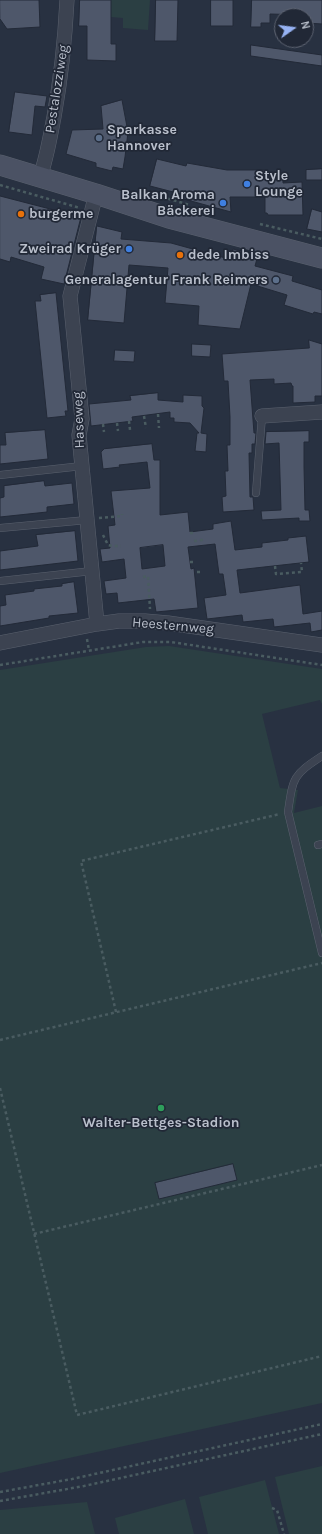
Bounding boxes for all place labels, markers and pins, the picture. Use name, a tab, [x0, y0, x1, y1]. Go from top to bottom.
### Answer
place label: Sparkasse Hannover	[107, 122, 177, 154]
marker: Sparkasse Hannover	[94, 133, 104, 143]
place label: Style Lounge	[255, 168, 303, 200]
marker: Style Lounge	[242, 179, 252, 189]
place label: Balkan Aroma Bäckerei	[121, 187, 215, 220]
marker: Balkan Aroma Bäckerei	[218, 198, 228, 208]
place label: burgerme	[29, 206, 94, 222]
marker: burgerme	[16, 209, 26, 219]
place label: Zweirad Krüger	[19, 241, 121, 257]
marker: Zweirad Krüger	[124, 244, 134, 254]
place label: dede Imbiss	[188, 247, 269, 263]
marker: dede Imbiss	[175, 250, 185, 260]
place label: Generalagentur Frank Reimers	[65, 272, 268, 288]
marker: Generalagentur Frank Reimers	[271, 275, 281, 285]
marker: Walter-Bettges-Stadion	[156, 1103, 166, 1113]
place label: Walter-Bettges-Stadion	[82, 1115, 240, 1131]

